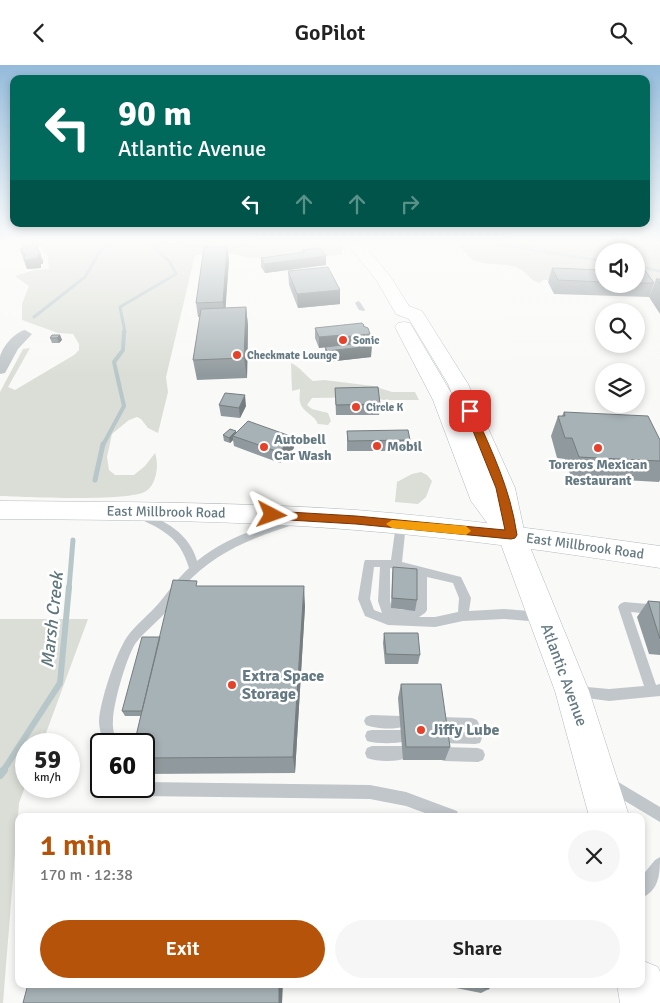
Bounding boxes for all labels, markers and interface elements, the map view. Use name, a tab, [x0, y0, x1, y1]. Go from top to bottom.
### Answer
icon: back	[25, 19, 53, 47]
text: GoPilot	[295, 19, 365, 46]
icon: search	[607, 19, 635, 47]
text: 90 m	[118, 92, 192, 135]
icon: left	[35, 95, 100, 160]
text: Atlantic Avenue	[118, 135, 266, 162]
icon: left	[237, 190, 265, 218]
icon: ahead	[290, 190, 318, 218]
icon: ahead	[343, 190, 371, 218]
icon: right	[396, 190, 424, 218]
map controls	[595, 243, 645, 413]
button: sound	[595, 243, 645, 293]
button: search	[595, 303, 645, 353]
marker: Sonic	[337, 334, 349, 346]
place label: Sonic	[353, 334, 379, 347]
marker: Checkmate Lounge	[231, 349, 243, 361]
place label: Checkmate Lounge	[247, 349, 338, 362]
button: layers	[595, 363, 645, 413]
pin	[449, 390, 491, 432]
icon: arrive	[456, 397, 484, 425]
marker: Circle K	[350, 401, 362, 413]
place label: Circle K	[366, 401, 404, 414]
place label: Autobell Car Wash	[274, 431, 332, 464]
place label: Mobil	[387, 438, 423, 455]
marker: Mobil	[371, 440, 383, 452]
marker: Autobell Car Wash	[258, 441, 270, 453]
marker: Toreros Mexican Restaurant	[592, 442, 604, 454]
place label: Toreros Mexican Restaurant	[549, 456, 648, 489]
position arrow	[245, 488, 297, 540]
street label: East Millbrook Road	[106, 502, 226, 522]
street label: East Millbrook Road	[525, 529, 645, 563]
water label: Marsh Creek	[36, 569, 68, 669]
street label: Atlantic Avenue	[536, 621, 592, 729]
place label: Extra Space Storage	[242, 666, 324, 704]
marker: Extra Space Storage	[226, 679, 238, 691]
place label: Jiffy Lube	[431, 720, 499, 740]
marker: Jiffy Lube	[415, 724, 427, 736]
speed limit sign: 60	[90, 733, 155, 798]
text: 59	[34, 744, 61, 775]
text: km/h	[34, 770, 61, 785]
text: 1 min	[40, 827, 112, 864]
button: close	[568, 830, 620, 882]
text: 170 m · 12:38	[40, 865, 133, 885]
button: Exit	[40, 920, 325, 978]
button: Share	[335, 920, 620, 978]

